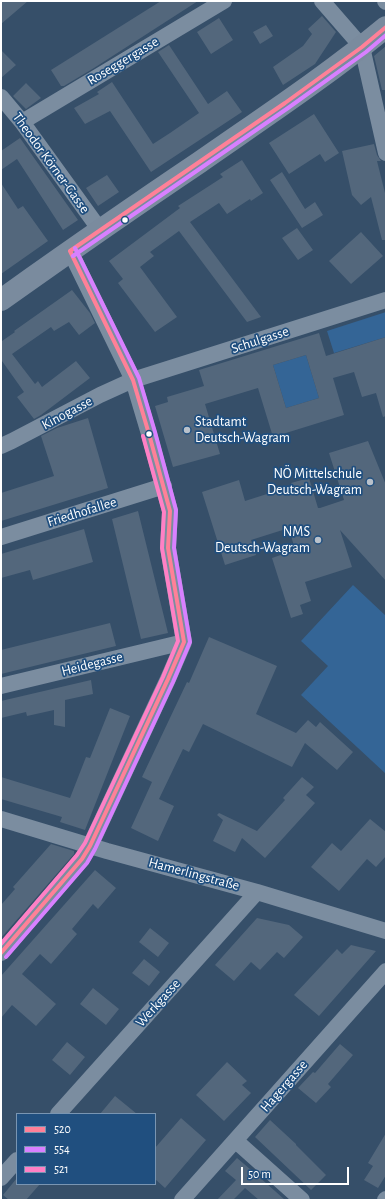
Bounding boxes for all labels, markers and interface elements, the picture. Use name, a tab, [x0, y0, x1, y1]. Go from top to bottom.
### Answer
street label: Roseggergasse	[84, 33, 162, 89]
street label: Theodor Körner-Gasse	[9, 109, 93, 217]
unlabelled marker	[120, 215, 130, 225]
street label: Schulgasse	[229, 323, 291, 357]
street label: Kinogasse	[39, 393, 95, 433]
place label: Stadtamt Deutsch-Wagram	[195, 414, 290, 446]
marker: Stadtamt Deutsch-Wagram	[182, 425, 192, 435]
unlabelled marker	[144, 429, 154, 439]
place label: NÖ Mittelschule Deutsch-Wagram	[267, 466, 362, 498]
marker: NÖ Mittelschule Deutsch-Wagram	[365, 477, 375, 487]
street label: Friedhofallee	[45, 494, 119, 530]
place label: NMS Deutsch-Wagram	[215, 524, 310, 556]
marker: NMS Deutsch-Wagram	[313, 535, 323, 545]
street label: Heidegasse	[60, 648, 124, 680]
street label: Hamerlingstraße	[147, 854, 241, 894]
street label: Werkgasse	[132, 975, 184, 1031]
street label: Hagergasse	[257, 1057, 311, 1115]
legend	[16, 1113, 156, 1185]
text: 520	[54, 1123, 71, 1135]
text: 554	[54, 1143, 70, 1155]
scale bar	[243, 1159, 351, 1185]
text: 521	[54, 1163, 69, 1175]
text: 50 m	[248, 1168, 271, 1180]

